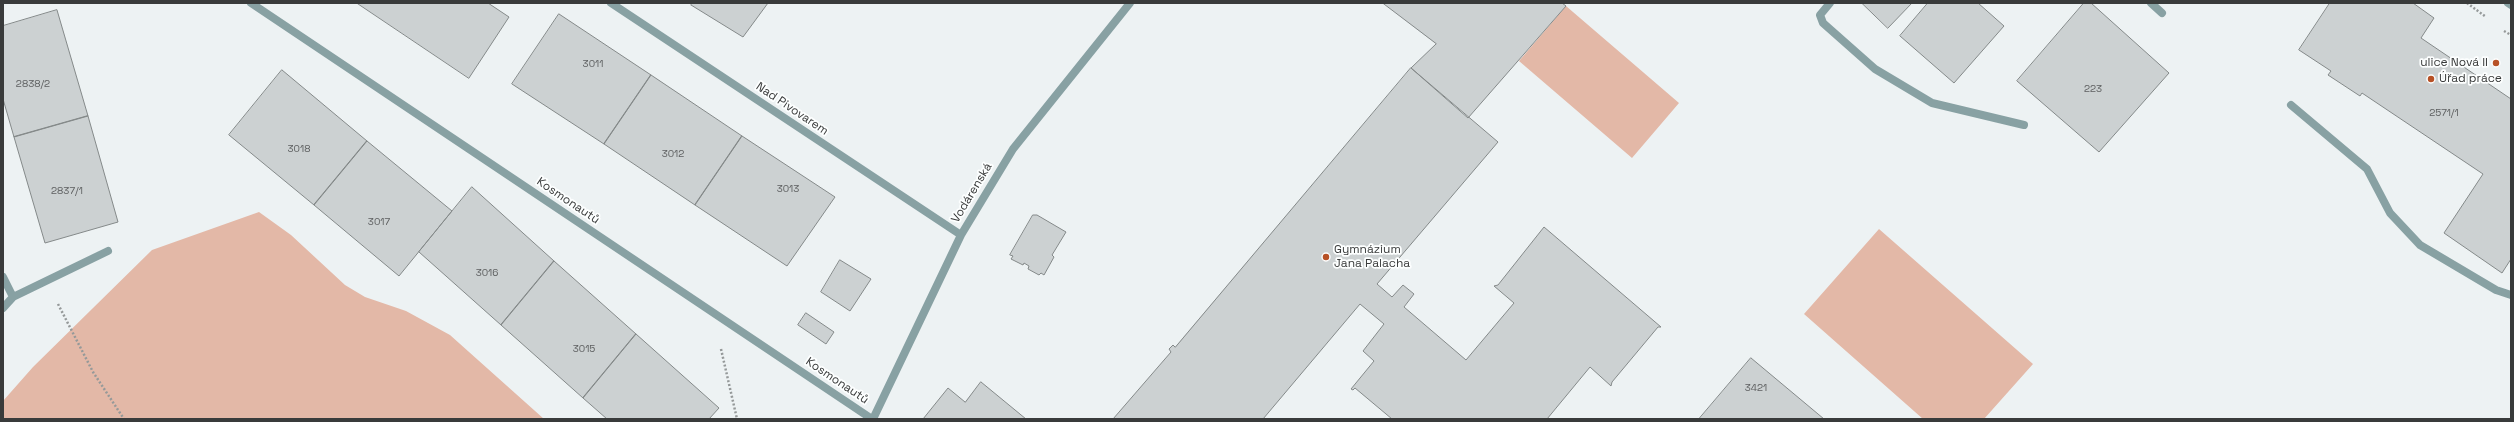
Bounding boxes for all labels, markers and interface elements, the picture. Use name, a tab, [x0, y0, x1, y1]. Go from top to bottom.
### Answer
place label: ulice Nová II	[2420, 56, 2488, 70]
house number: 3011	[583, 58, 603, 70]
marker: ulice Nová II	[2491, 58, 2501, 68]
place label: Úřad práce	[2439, 72, 2502, 86]
marker: Úřad práce	[2426, 74, 2436, 84]
house number: 2838/2	[16, 78, 50, 90]
street label: Nad Pivovarem	[753, 80, 831, 138]
house number: 223	[2084, 83, 2102, 95]
house number: 2571/1	[2429, 107, 2459, 119]
house number: 3018	[288, 143, 310, 155]
house number: 3012	[662, 148, 684, 160]
street label: Vodárenská	[948, 160, 996, 226]
street label: Kosmonautů	[534, 175, 602, 227]
house number: 3013	[777, 183, 799, 195]
house number: 2837/1	[51, 185, 83, 197]
house number: 3017	[368, 216, 390, 228]
place label: Gymnázium Jana Palacha	[1334, 243, 1410, 271]
marker: Gymnázium Jana Palacha	[1321, 252, 1331, 262]
house number: 3016	[476, 267, 498, 279]
house number: 3015	[573, 343, 595, 355]
street label: Kosmonautů	[803, 355, 871, 407]
house number: 3421	[1745, 382, 1767, 394]

